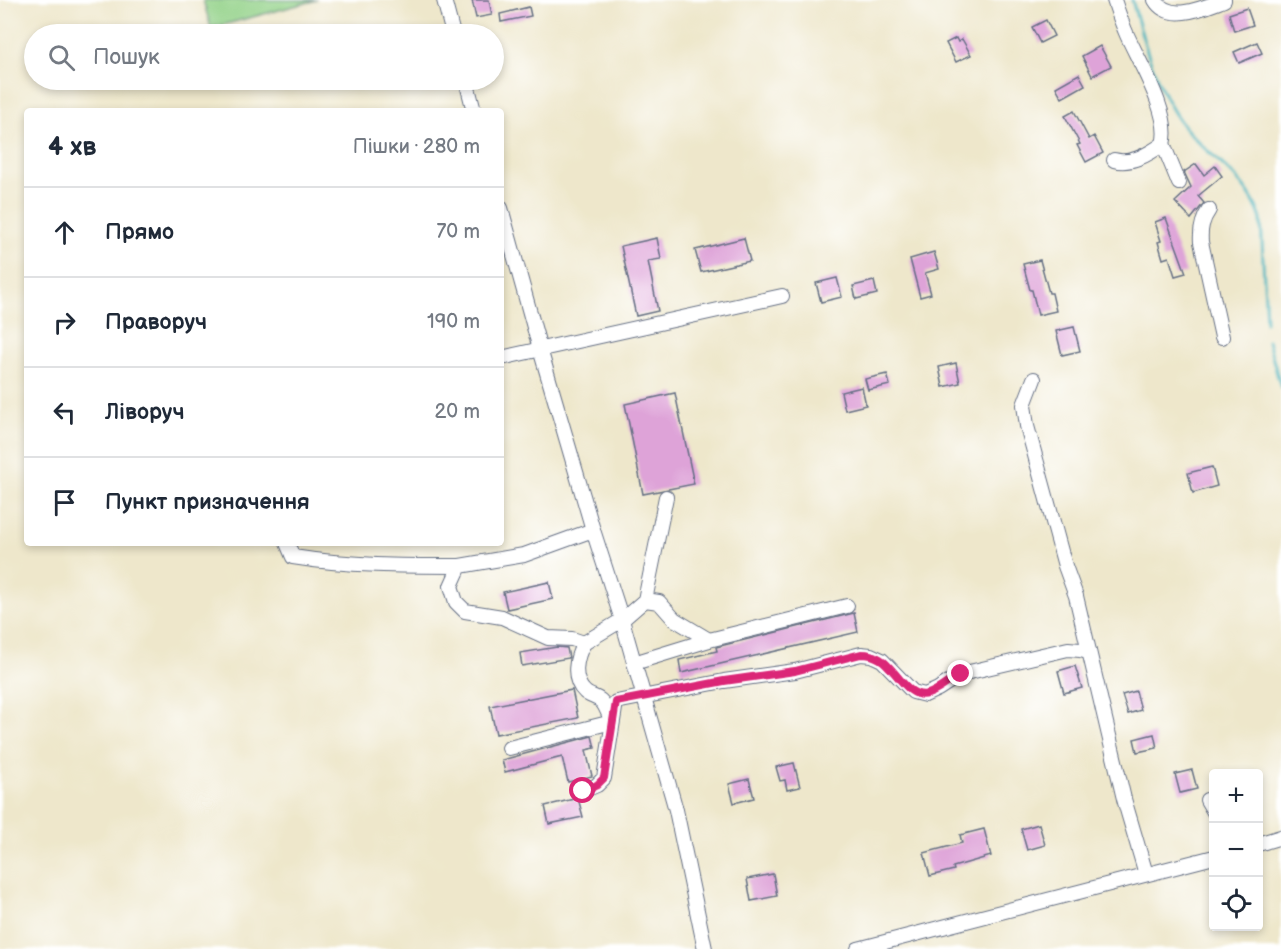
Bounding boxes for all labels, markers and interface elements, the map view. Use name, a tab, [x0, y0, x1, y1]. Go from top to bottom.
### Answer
search box	[24, 24, 504, 90]
icon: search	[45, 41, 78, 74]
text: Пошук	[93, 44, 160, 71]
text: 4 хв	[48, 132, 96, 163]
text: Пішки · 280 m	[353, 135, 480, 159]
icon: ahead	[48, 216, 81, 249]
text: Прямо	[105, 219, 174, 246]
text: 70 m	[436, 220, 480, 244]
icon: right	[48, 306, 81, 339]
text: Праворуч	[105, 309, 207, 336]
text: 190 m	[427, 310, 480, 334]
icon: left	[48, 396, 81, 429]
text: Ліворуч	[105, 399, 185, 426]
text: 20 m	[435, 400, 480, 424]
icon: arrive	[48, 486, 81, 519]
text: Пункт призначення	[105, 489, 310, 516]
route end	[947, 660, 973, 686]
map controls	[1209, 769, 1263, 931]
button: +	[1209, 769, 1263, 823]
route start	[569, 777, 595, 803]
button: −	[1209, 823, 1263, 877]
button: locate	[1209, 877, 1263, 931]

